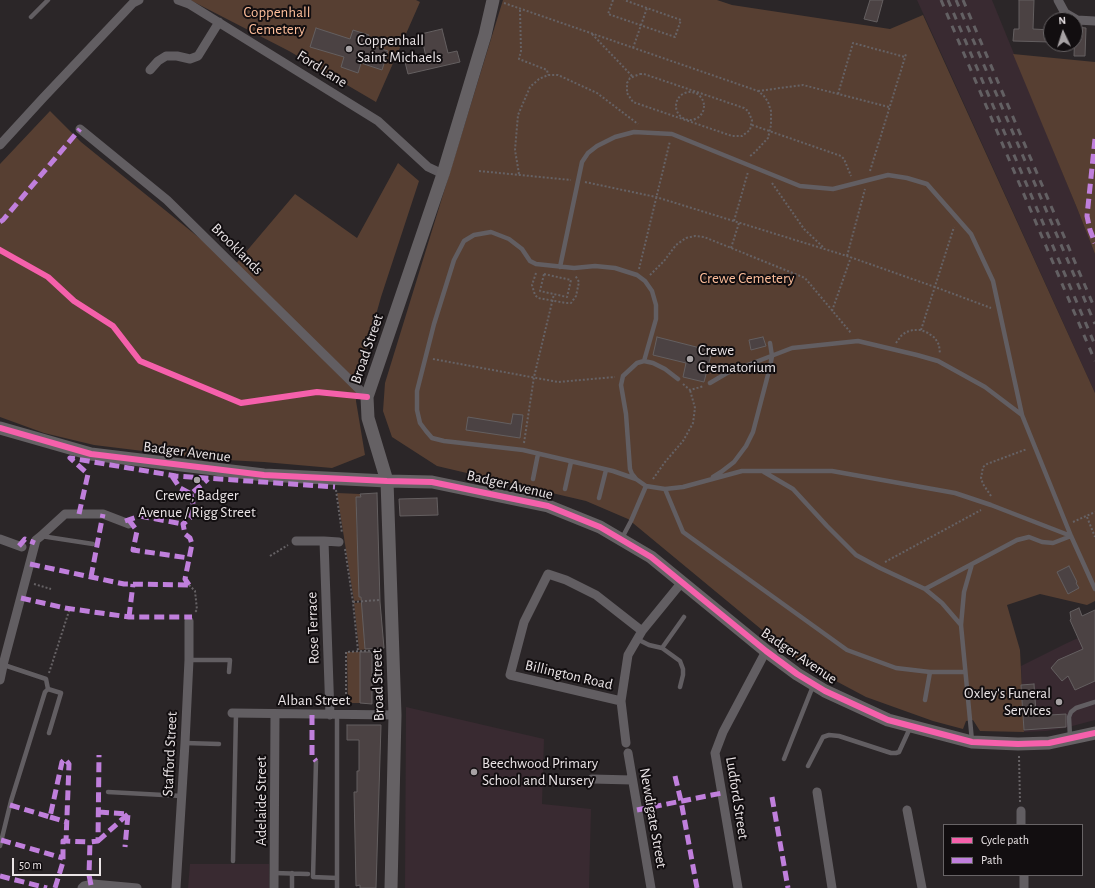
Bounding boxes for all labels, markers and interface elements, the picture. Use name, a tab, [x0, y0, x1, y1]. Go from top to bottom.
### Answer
park label: Coppenhall Cemetery	[244, 3, 310, 38]
north arrow	[1043, 12, 1083, 52]
text: N	[1058, 15, 1066, 26]
place label: Coppenhall Saint Michaels	[357, 31, 441, 66]
marker: Coppenhall Saint Michaels	[344, 44, 354, 54]
street label: Ford Lane	[294, 47, 350, 91]
street label: Brooklands	[207, 219, 267, 279]
park label: Crewe Cemetery	[700, 269, 794, 287]
street label: Broad Street	[347, 312, 387, 386]
place label: Crewe Crematorium	[698, 341, 776, 376]
marker: Crewe Crematorium	[685, 354, 695, 364]
street label: Badger Avenue	[142, 438, 232, 466]
street label: Badger Avenue	[465, 466, 555, 504]
marker: Crewe, Badger Avenue / Rigg Street	[192, 475, 202, 485]
place label: Crewe, Badger Avenue / Rigg Street	[138, 486, 256, 521]
street label: Rose Terrace	[303, 591, 323, 665]
street label: Badger Avenue	[757, 624, 841, 688]
street label: Broad Street	[368, 648, 388, 722]
street label: Billington Road	[523, 656, 615, 694]
place label: Oxley's Funeral Services	[964, 684, 1051, 719]
street label: Alban Street	[278, 691, 350, 709]
marker: Oxley's Funeral Services	[1054, 697, 1064, 707]
street label: Stafford Street	[159, 711, 181, 797]
place label: Beechwood Primary School and Nursery	[482, 754, 598, 789]
street label: Ludford Street	[722, 755, 752, 841]
street label: Adelaide Street	[252, 756, 270, 846]
street label: Newdigate Street	[635, 766, 671, 870]
marker: Beechwood Primary School and Nursery	[469, 767, 479, 777]
legend	[943, 824, 1083, 876]
text: Cycle path	[981, 834, 1029, 846]
scale bar	[14, 850, 103, 876]
text: Path	[981, 854, 1003, 866]
text: 50 m	[19, 859, 42, 871]

